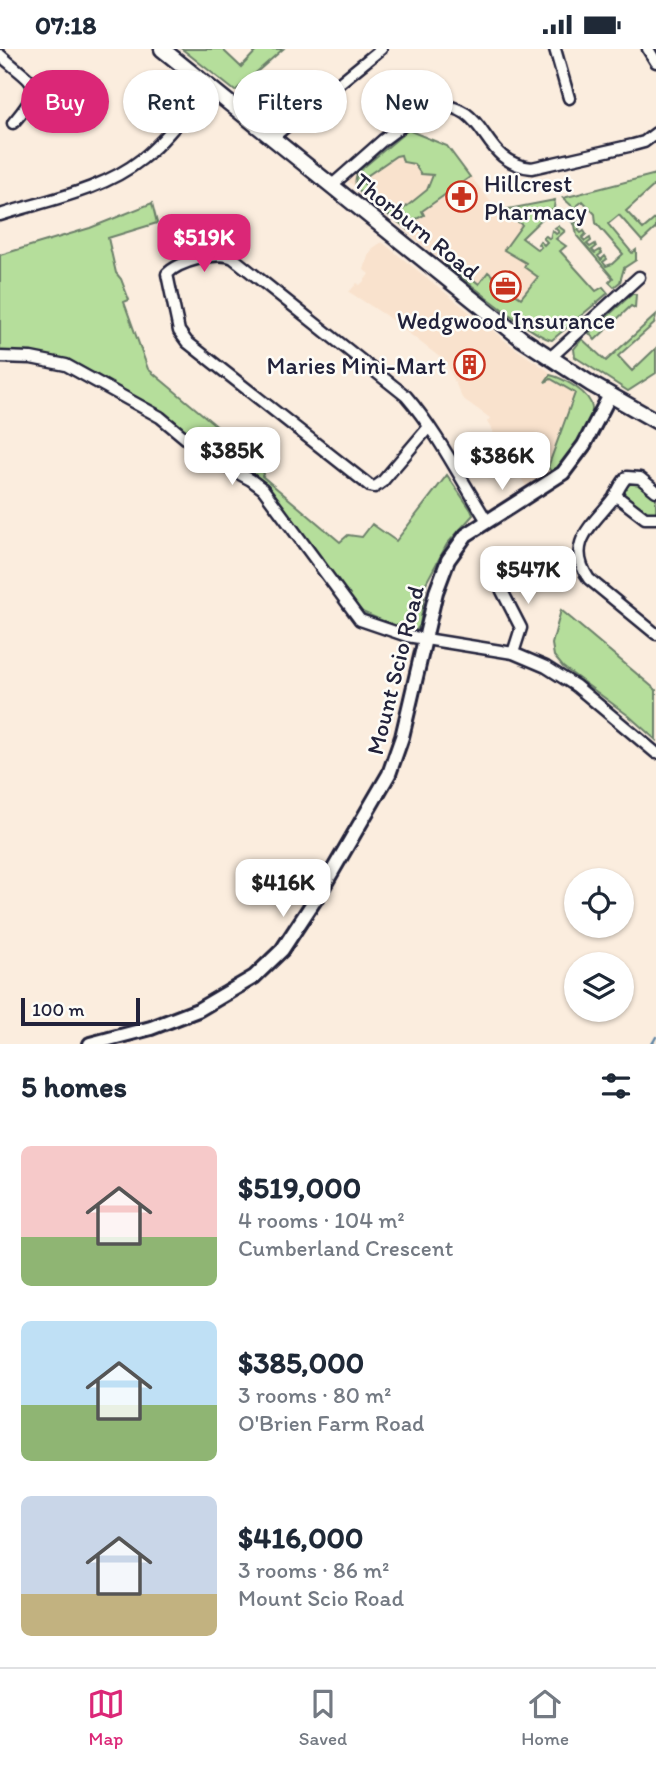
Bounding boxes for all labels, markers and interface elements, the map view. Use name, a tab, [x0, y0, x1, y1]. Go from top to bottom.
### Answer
text: 07:18	[35, 9, 97, 41]
chip: Buy	[21, 70, 109, 133]
chip: Rent	[123, 70, 219, 133]
chip: Filters	[233, 70, 347, 133]
chip: New	[361, 70, 453, 133]
street label: Thorburn Road	[348, 166, 486, 286]
place label: Hillcrest Pharmacy	[484, 169, 587, 226]
pharmacy icon: Hillcrest Pharmacy	[444, 180, 478, 214]
pin: $519K	[155, 215, 253, 274]
text: $519K	[173, 223, 235, 251]
office icon: Wedgwood Insurance	[489, 269, 523, 303]
place label: Wedgwood Insurance	[397, 306, 615, 335]
building icon: Maries Mini-Mart	[452, 348, 486, 382]
place label: Maries Mini-Mart	[267, 351, 446, 380]
pin: $385K	[183, 427, 281, 487]
pin: $386K	[453, 433, 551, 492]
text: $385K	[200, 436, 264, 464]
text: $386K	[470, 441, 534, 469]
pin: $547K	[479, 547, 577, 606]
text: $547K	[496, 555, 560, 583]
street label: Mount Scio Road	[360, 582, 430, 758]
pin: $416K	[234, 859, 332, 919]
text: $416K	[251, 868, 315, 896]
map controls	[564, 868, 634, 1022]
button: locate	[564, 868, 634, 938]
button: layers	[564, 952, 634, 1022]
scale bar	[21, 995, 140, 1027]
text: 100 m	[32, 998, 84, 1021]
icon: filters	[597, 1067, 635, 1105]
text: 5 homes	[21, 1068, 127, 1105]
text: $519,000	[238, 1169, 361, 1206]
icon: home	[77, 1174, 161, 1258]
text: 4 rooms · 104 m²	[238, 1206, 405, 1234]
text: Cumberland Crescent	[238, 1234, 453, 1262]
text: $385,000	[238, 1344, 364, 1381]
icon: home	[77, 1349, 161, 1433]
text: 3 rooms · 80 m²	[238, 1381, 392, 1409]
text: O'Brien Farm Road	[238, 1409, 424, 1437]
text: $416,000	[238, 1519, 364, 1556]
icon: home	[77, 1524, 161, 1608]
text: 3 rooms · 86 m²	[238, 1556, 390, 1584]
text: Mount Scio Road	[238, 1584, 404, 1612]
tab: Map	[87, 1685, 125, 1750]
tab: Saved	[299, 1685, 347, 1750]
tab: Home	[521, 1685, 569, 1750]

